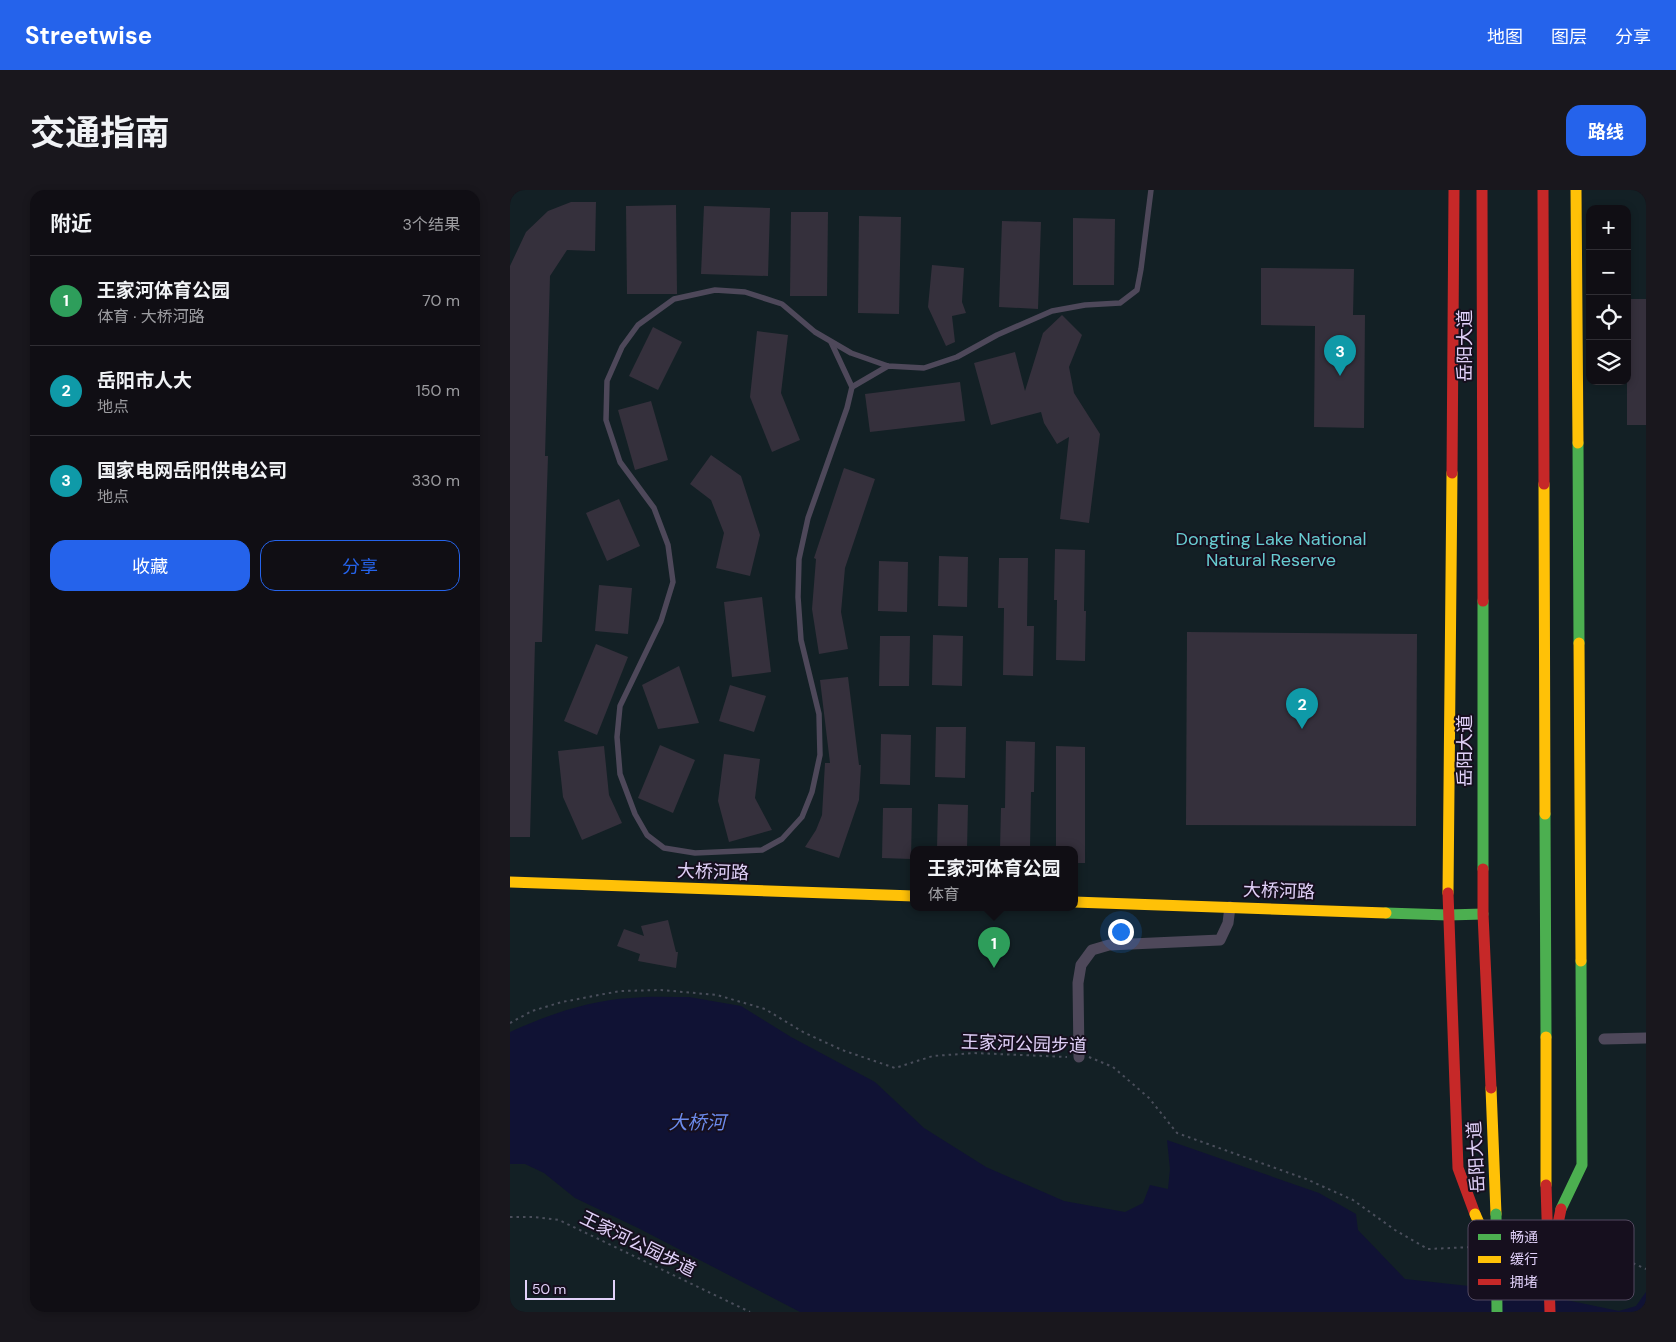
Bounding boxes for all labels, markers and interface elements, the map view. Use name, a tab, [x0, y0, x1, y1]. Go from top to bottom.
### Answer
text: Streetwise	[25, 20, 152, 51]
text: 地图	[1487, 25, 1523, 49]
text: 图层	[1551, 25, 1587, 49]
text: 分享	[1615, 25, 1651, 49]
button: 路线	[1566, 105, 1646, 156]
text: 交通指南	[30, 110, 170, 156]
map controls	[1586, 205, 1631, 385]
button: +	[1586, 205, 1631, 250]
text: 附近	[50, 210, 92, 238]
text: 3个结果	[403, 214, 460, 235]
button: −	[1586, 250, 1631, 295]
text: 王家河体育公园	[97, 278, 230, 303]
text: 1	[63, 290, 69, 311]
text: 70 m	[422, 290, 460, 311]
button: locate	[1586, 295, 1631, 340]
text: 体育 · 大桥河路	[97, 306, 205, 327]
street label: 岳阳大道	[1453, 310, 1477, 382]
pin: 3	[1324, 335, 1356, 376]
button: layers	[1586, 340, 1631, 385]
text: 岳阳市人大	[97, 368, 192, 393]
text: 2	[61, 380, 71, 401]
text: 150 m	[416, 380, 460, 401]
text: 地点	[97, 396, 129, 417]
text: 国家电网岳阳供电公司	[97, 458, 287, 483]
text: 3	[61, 470, 71, 491]
text: 330 m	[412, 470, 460, 491]
text: 地点	[97, 486, 129, 507]
park label: Dongting Lake National Natural Reserve	[1176, 527, 1366, 572]
button: 收藏	[50, 540, 250, 591]
button: 分享	[260, 540, 460, 591]
pin: 2	[1286, 688, 1318, 729]
street label: 岳阳大道	[1453, 715, 1477, 787]
popup	[910, 846, 1078, 911]
text: 王家河体育公园	[927, 856, 1061, 881]
street label: 大桥河路	[677, 859, 749, 885]
street label: 大桥河路	[1243, 878, 1315, 904]
text: 体育	[927, 884, 960, 905]
your location	[1108, 919, 1134, 945]
pin: 1	[978, 927, 1010, 968]
street label: 王家河公园步道	[961, 1030, 1087, 1058]
water label: 大桥河	[668, 1110, 729, 1135]
street label: 岳阳大道	[1462, 1120, 1490, 1194]
street label: 王家河公园步道	[576, 1206, 700, 1282]
legend	[1468, 1220, 1634, 1300]
text: 畅通	[1510, 1228, 1538, 1246]
text: 缓行	[1510, 1250, 1538, 1268]
text: 拥堵	[1510, 1273, 1538, 1291]
scale bar	[525, 1277, 615, 1300]
text: 50 m	[532, 1280, 566, 1298]

